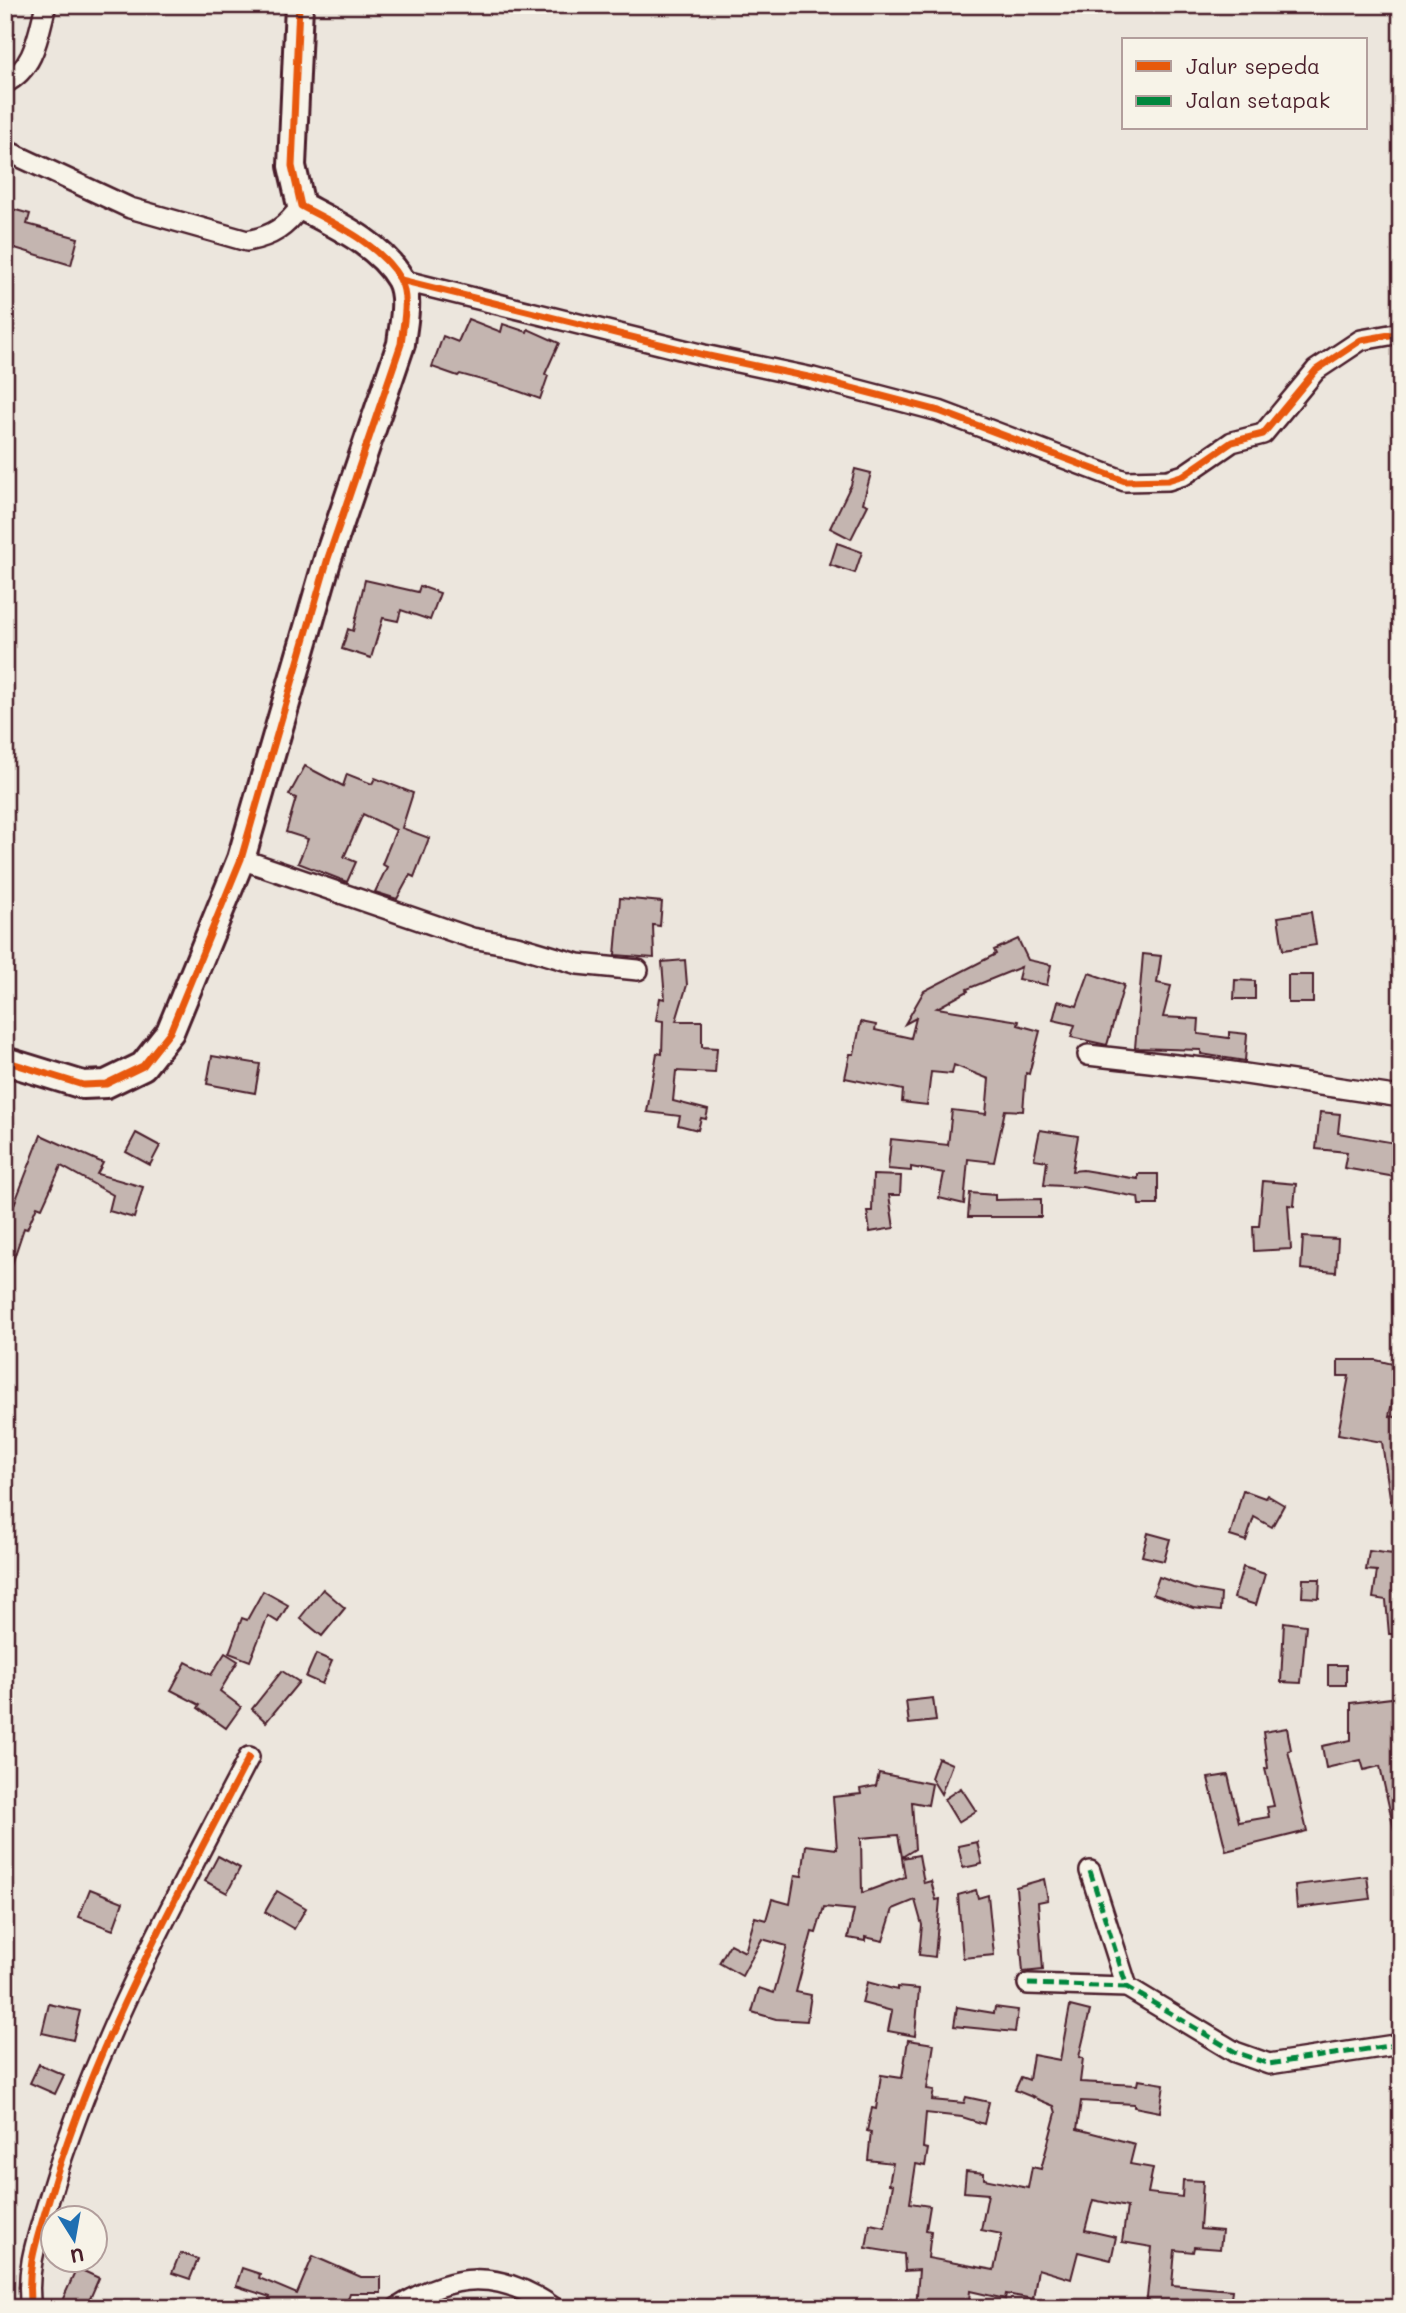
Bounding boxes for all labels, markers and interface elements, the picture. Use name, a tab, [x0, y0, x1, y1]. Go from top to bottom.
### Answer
legend	[1122, 38, 1368, 130]
text: Jalur sepeda	[1186, 52, 1320, 79]
text: Jalan setapak	[1186, 86, 1330, 113]
north arrow	[38, 2204, 108, 2274]
text: U	[68, 2243, 86, 2270]

